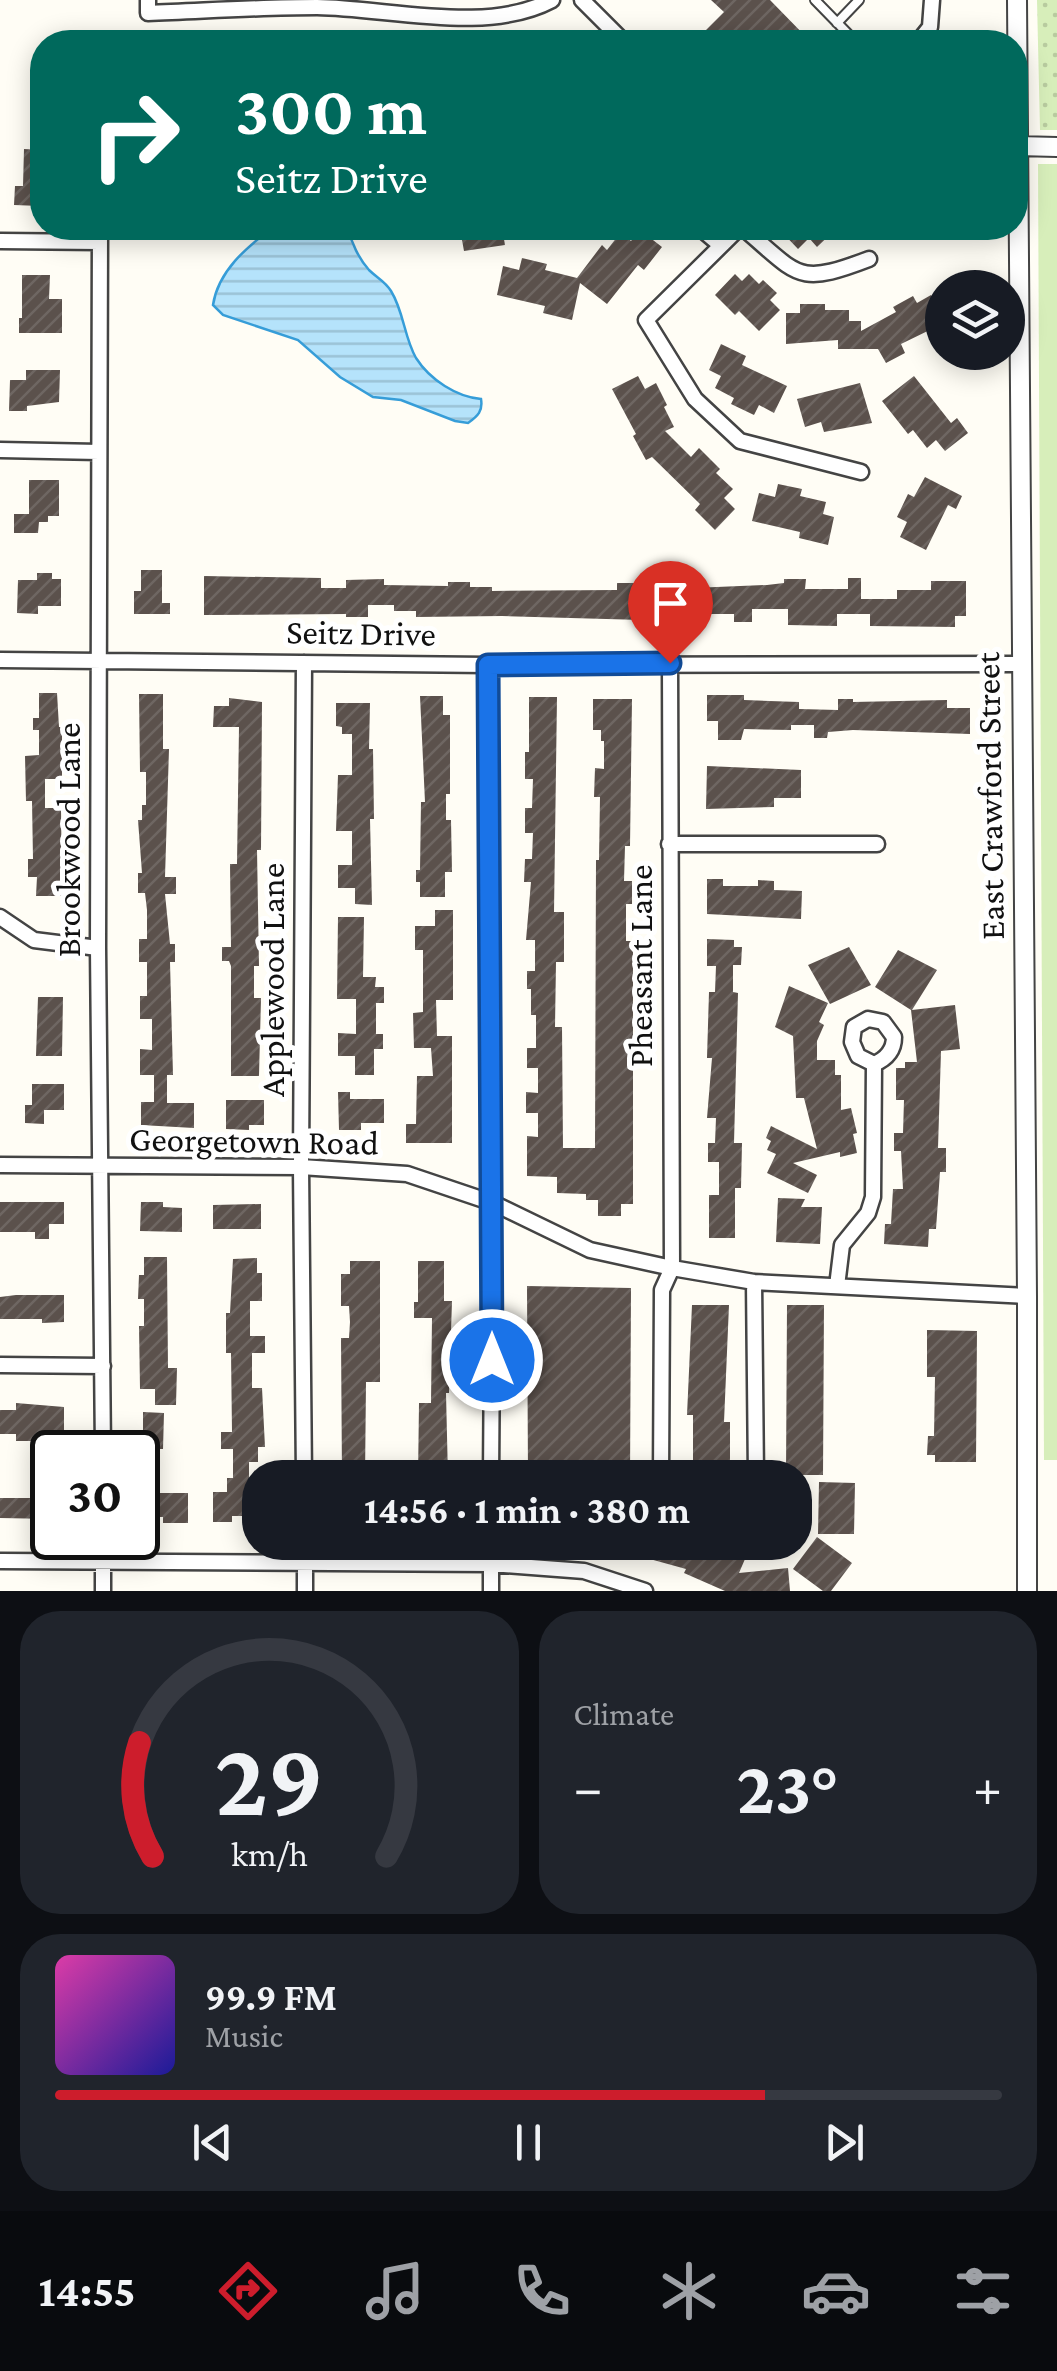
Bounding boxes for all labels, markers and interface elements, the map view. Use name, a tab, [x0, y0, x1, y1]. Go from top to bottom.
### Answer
icon: right	[70, 70, 200, 200]
text: 300 m	[235, 71, 427, 149]
text: Seitz Drive	[235, 153, 428, 203]
map controls	[925, 270, 1025, 370]
button: layers	[925, 270, 1025, 370]
pin	[628, 561, 713, 664]
icon: arrive	[643, 576, 698, 631]
street label: Seitz Drive	[286, 612, 436, 654]
street label: East Crawford Street	[968, 651, 1012, 940]
street label: Brookwood Lane	[49, 723, 88, 957]
street label: Applewood Lane	[253, 863, 292, 1097]
street label: Pheasant Lane	[621, 865, 660, 1067]
street label: Georgetown Road	[129, 1119, 379, 1163]
position arrow	[440, 1308, 544, 1412]
speed limit sign: 30	[30, 1430, 160, 1560]
text: 14:56 · 1 min · 380 m	[364, 1489, 690, 1531]
text: Climate	[574, 1696, 674, 1732]
text: 29	[215, 1721, 324, 1836]
text: 23°	[736, 1746, 839, 1829]
text: −	[574, 1757, 603, 1818]
text: +	[973, 1757, 1002, 1818]
text: km/h	[231, 1834, 308, 1874]
text: 99.9 FM	[205, 1976, 337, 2018]
text: Music	[205, 2018, 283, 2054]
icon: previous	[185, 2115, 240, 2170]
icon: pause	[501, 2115, 556, 2170]
icon: next	[817, 2115, 872, 2170]
icon: directions	[213, 2256, 283, 2326]
icon: music	[360, 2256, 430, 2326]
icon: phone	[507, 2256, 577, 2326]
icon: climate	[654, 2256, 724, 2326]
icon: car	[801, 2256, 871, 2326]
icon: filters	[948, 2256, 1018, 2326]
text: 14:55	[39, 2266, 136, 2316]

